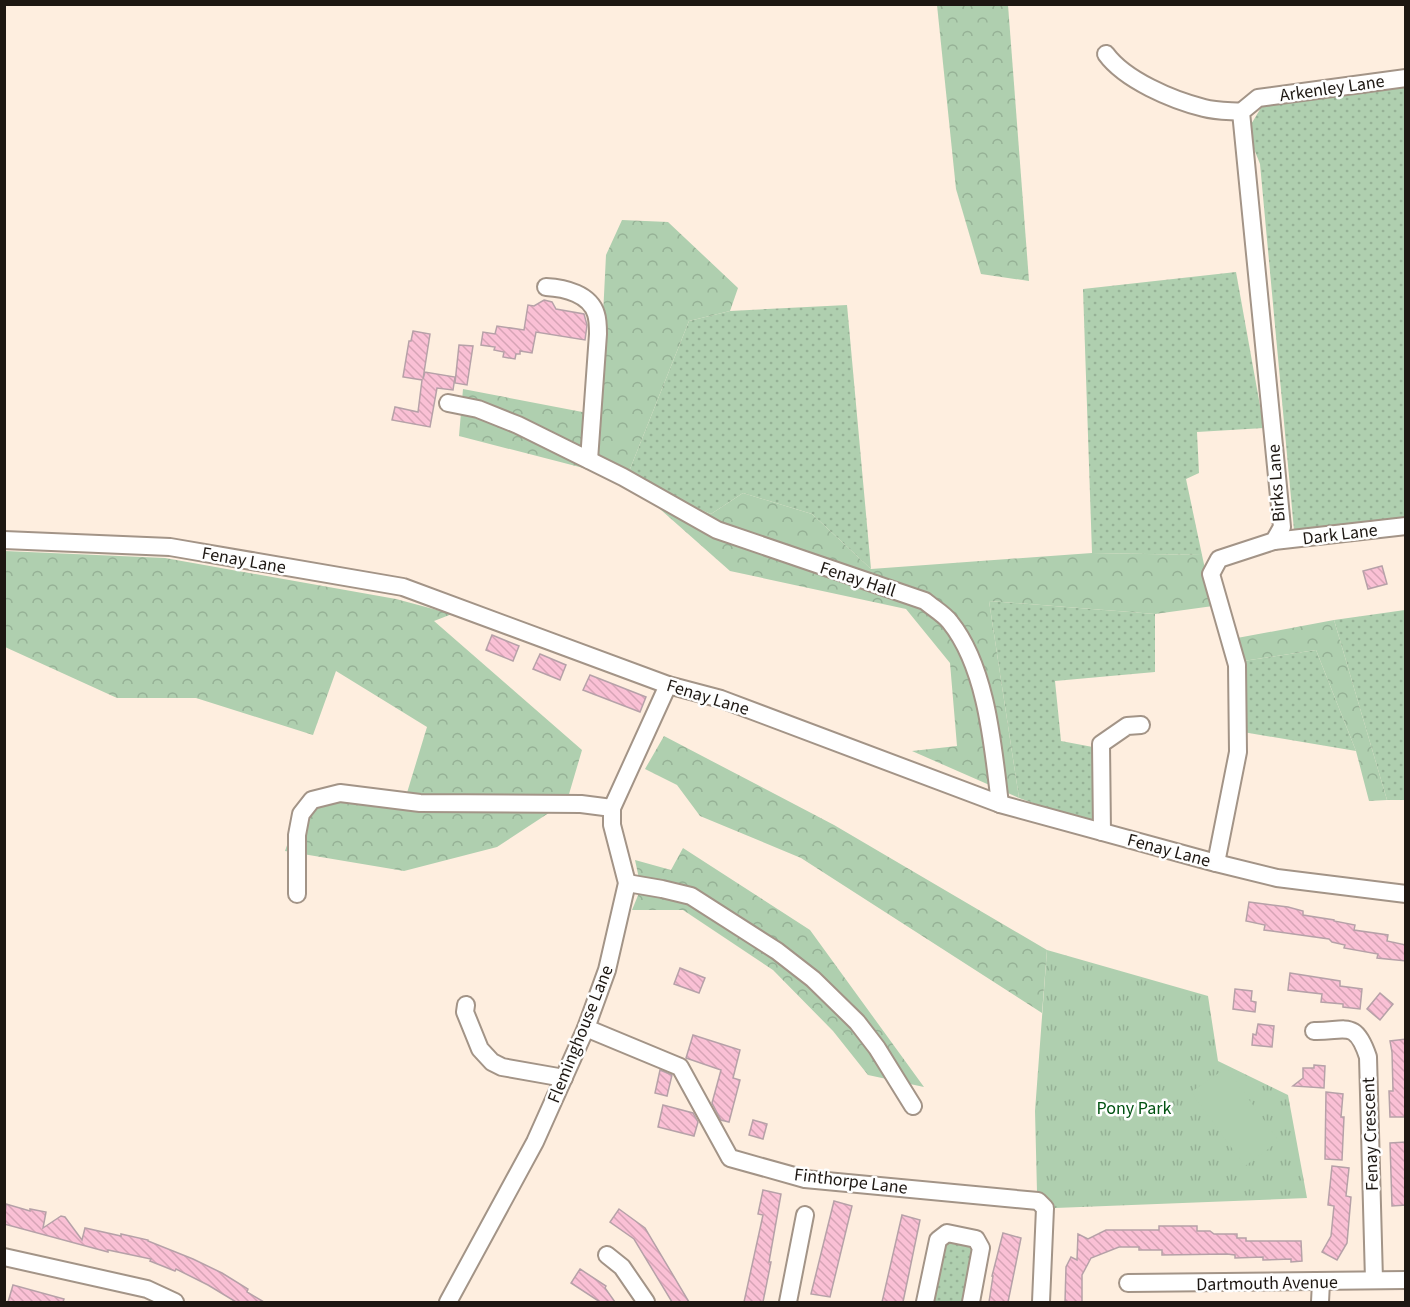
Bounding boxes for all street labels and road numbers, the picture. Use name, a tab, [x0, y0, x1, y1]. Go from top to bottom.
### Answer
street label: Arkenley Lane	[1278, 69, 1386, 108]
street label: Birks Lane	[1261, 443, 1292, 523]
street label: Dark Lane	[1301, 517, 1379, 552]
street label: Fenay Lane	[200, 541, 288, 580]
street label: Fenay Hall	[817, 555, 899, 603]
street label: Fenay Lane	[664, 673, 752, 722]
street label: Fenay Lane	[1125, 827, 1213, 874]
street label: Fleminghouse Lane	[541, 961, 620, 1107]
street label: Fenay Crescent	[1356, 1077, 1385, 1191]
street label: Finthorpe Lane	[793, 1162, 909, 1201]
street label: Dartmouth Avenue	[1196, 1270, 1338, 1297]

